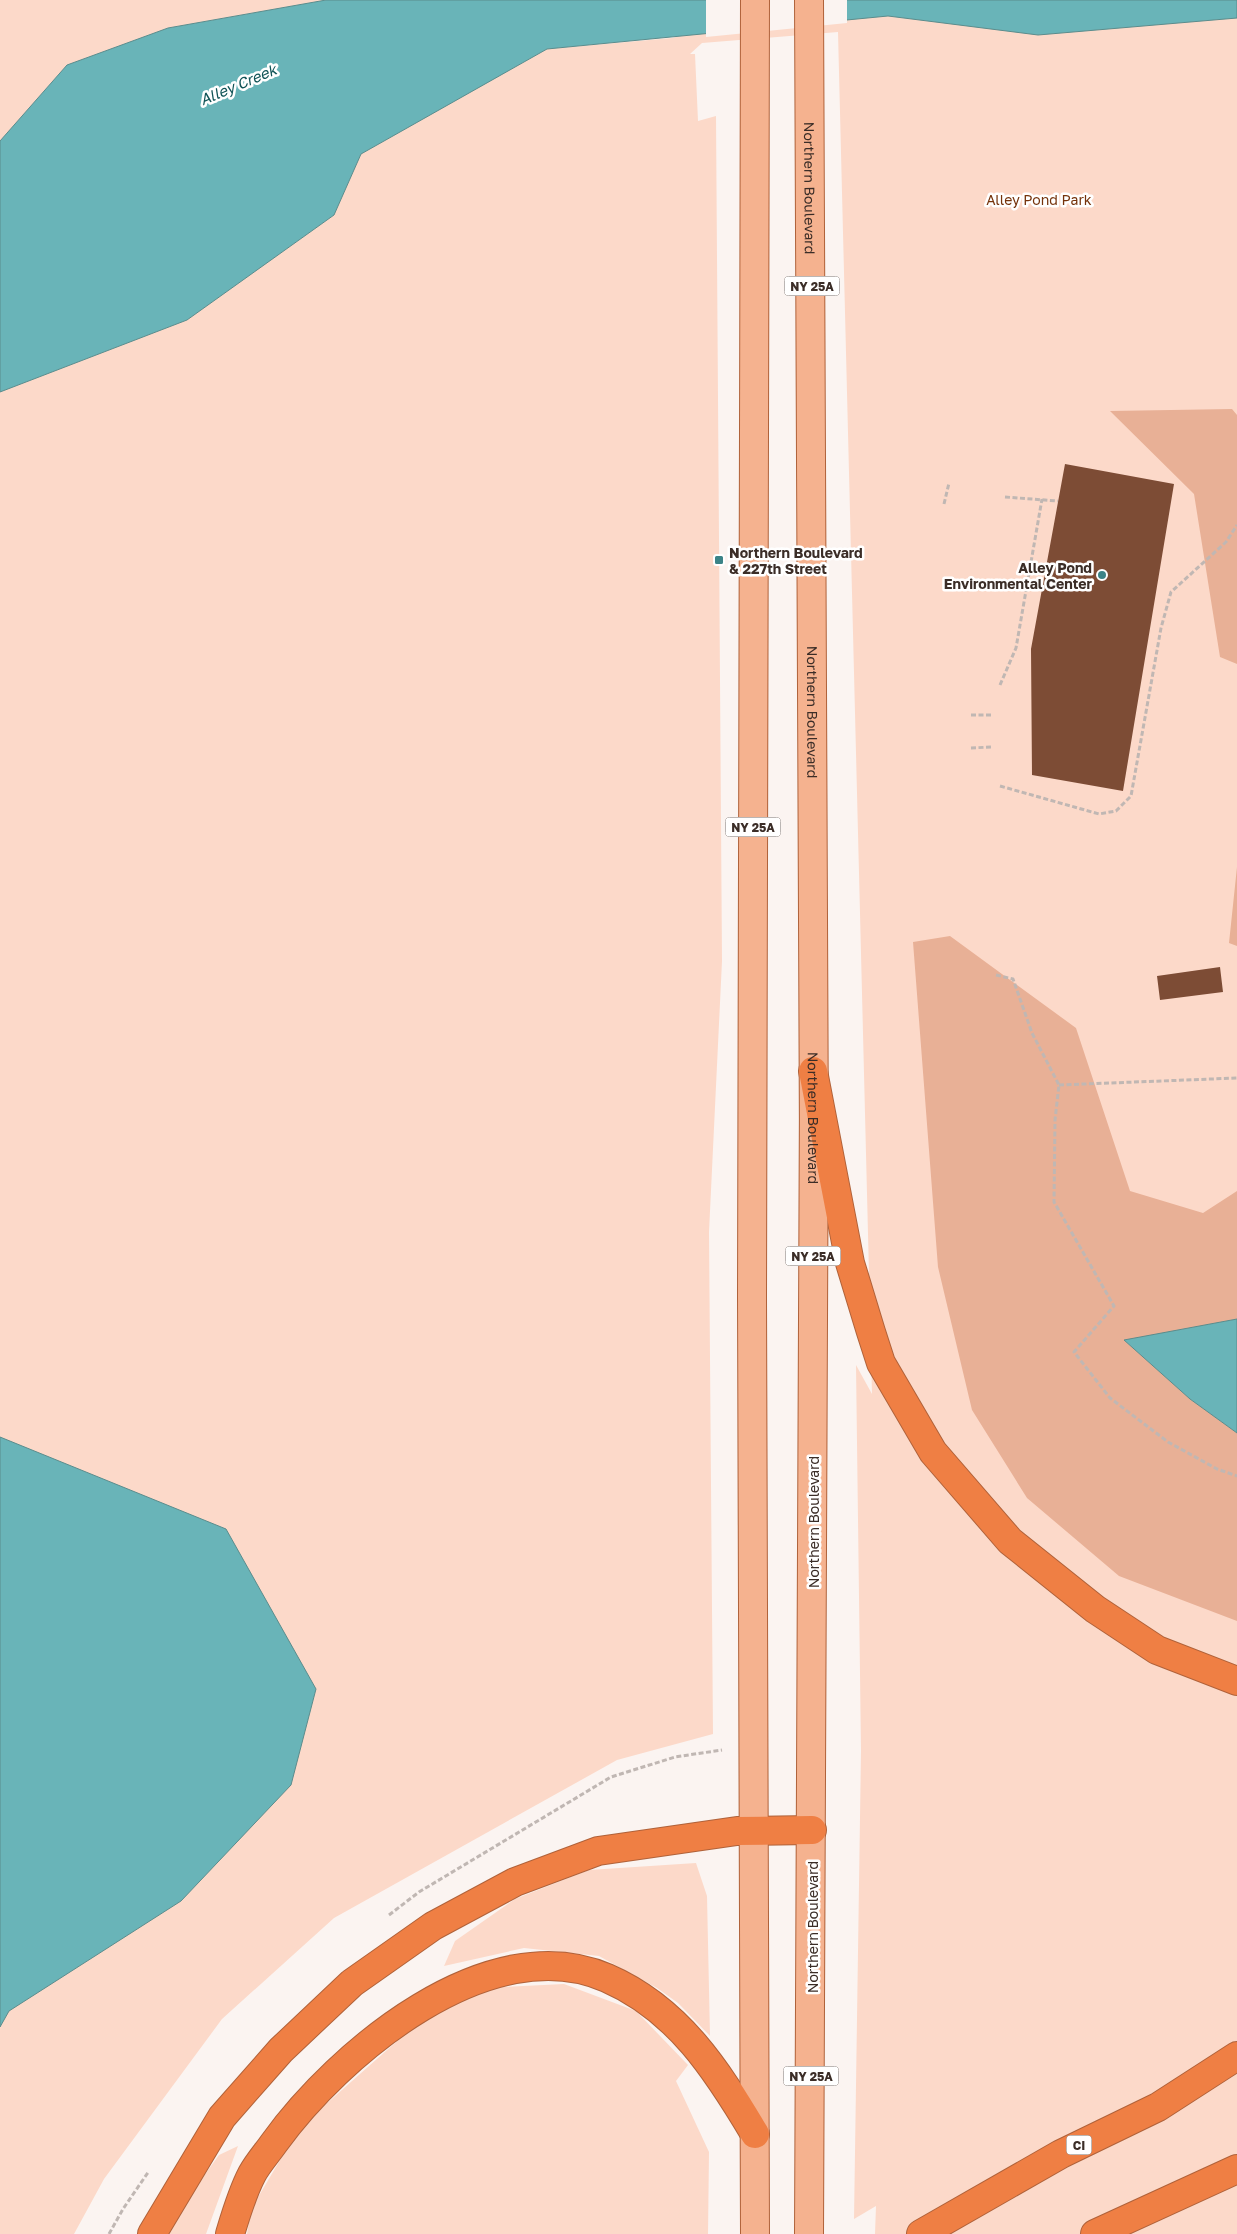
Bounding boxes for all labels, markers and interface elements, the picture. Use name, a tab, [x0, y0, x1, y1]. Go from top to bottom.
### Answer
water label: Alley Creek	[197, 59, 281, 109]
street label: Northern Boulevard	[801, 122, 819, 254]
park label: Alley Pond Park	[986, 191, 1092, 208]
road number: NY 25A	[784, 276, 840, 296]
place label: Northern Boulevard & 227th Street	[729, 544, 863, 577]
marker: Northern Boulevard & 227th Street	[713, 554, 725, 566]
place label: Alley Pond Environmental Center	[944, 559, 1093, 592]
marker: Alley Pond Environmental Center	[1096, 569, 1108, 581]
street label: Northern Boulevard	[804, 646, 822, 778]
road number: NY 25A	[726, 818, 780, 836]
street label: Northern Boulevard	[805, 1052, 822, 1184]
road number: NY 25A	[786, 1246, 840, 1266]
street label: Northern Boulevard	[805, 1456, 822, 1588]
street label: Northern Boulevard	[804, 1861, 821, 1993]
road number: NY 25A	[784, 2066, 838, 2086]
road number: CI	[1066, 2136, 1092, 2154]

